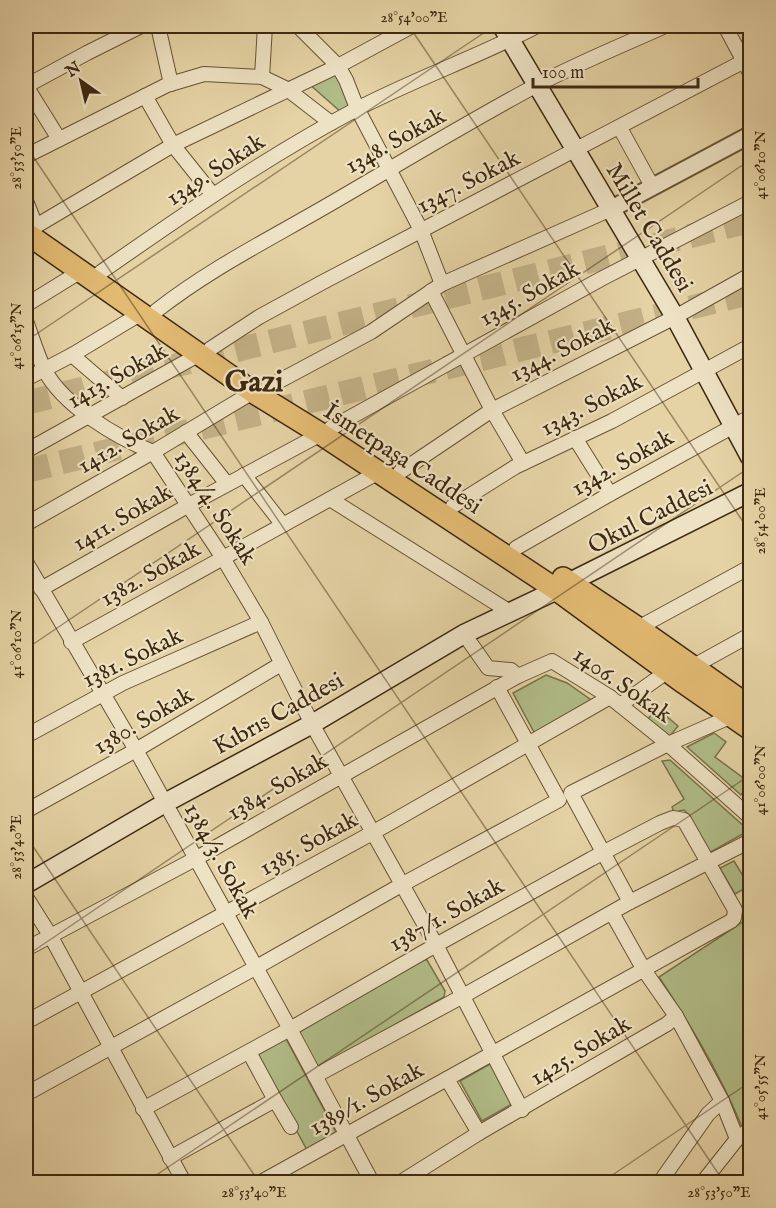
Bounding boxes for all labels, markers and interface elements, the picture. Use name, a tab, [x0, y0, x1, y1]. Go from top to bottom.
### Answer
text: 28°54'00"E	[380, 8, 448, 27]
north arrow	[51, 51, 111, 111]
scale bar	[533, 51, 698, 89]
text: N	[62, 58, 85, 83]
text: 100 m	[542, 62, 584, 85]
street label: 1348. Sokak	[340, 101, 452, 182]
text: 28°53'50"E	[7, 126, 26, 190]
street label: 1349. Sokak	[161, 127, 271, 214]
text: 41°06'10"N	[751, 131, 770, 199]
street label: 1347. Sokak	[412, 143, 526, 222]
street label: Millet Caddesi	[598, 157, 699, 298]
street label: 1345. Sokak	[474, 254, 585, 334]
text: 41°06'15"N	[7, 302, 26, 369]
street label: 1344. Sokak	[505, 311, 620, 390]
street label: 1413. Sokak	[62, 336, 174, 417]
district label: Gazi	[225, 364, 283, 402]
street label: 1343. Sokak	[536, 366, 648, 444]
street label: İsmetpaşa Caddesi	[317, 396, 487, 522]
street label: 1412. Sokak	[72, 399, 185, 482]
street label: 1342. Sokak	[566, 422, 680, 504]
street label: 1384/4. Sokak	[166, 445, 263, 571]
street label: Okul Caddesi	[583, 473, 718, 562]
street label: 1411. Sokak	[67, 477, 178, 559]
text: 28°54'00"E	[751, 487, 770, 555]
street label: 1382. Sokak	[95, 534, 207, 615]
text: 41°06'10"N	[7, 610, 26, 678]
street label: 1381. Sokak	[77, 621, 188, 696]
street label: 1406. Sokak	[566, 640, 678, 731]
street label: Kıbrıs Caddesi	[208, 666, 349, 763]
street label: 1380. Sokak	[88, 680, 200, 762]
text: 41°06'00"N	[751, 745, 770, 815]
street label: 1384. Sokak	[222, 746, 334, 829]
street label: 1384/3. Sokak	[176, 797, 265, 924]
street label: 1385. Sokak	[254, 805, 363, 884]
text: 28°53'40"E	[7, 814, 26, 880]
street label: 1387/1. Sokak	[384, 871, 510, 960]
street label: 1425. Sokak	[525, 1009, 637, 1093]
text: 41°05'55"N	[751, 1054, 770, 1120]
street label: 1389/1. Sokak	[304, 1055, 430, 1143]
text: 28°53'40"E	[221, 1183, 287, 1202]
text: 28°53'50"E	[687, 1183, 751, 1202]

